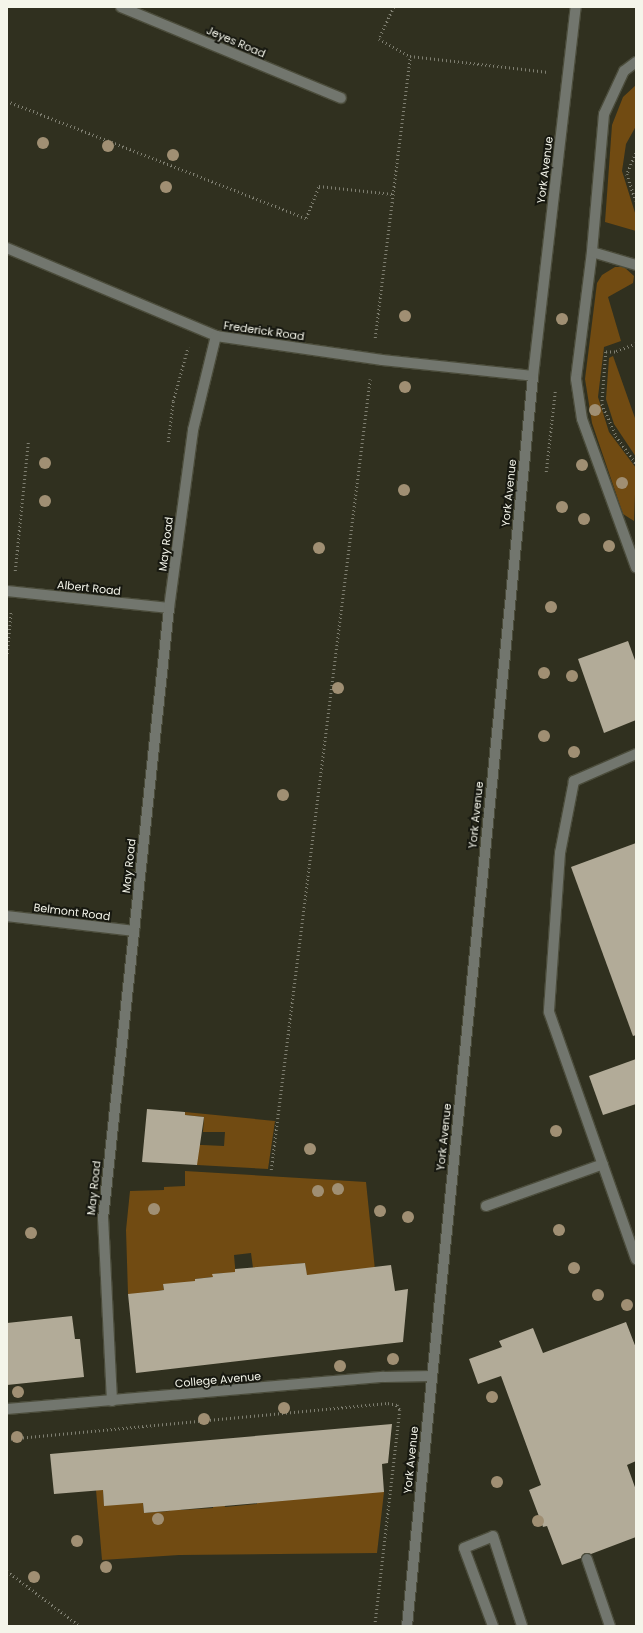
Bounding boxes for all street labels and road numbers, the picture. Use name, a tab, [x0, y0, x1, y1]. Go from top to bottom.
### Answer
street label: Jeyes Road	[204, 24, 268, 60]
street label: York Avenue	[534, 136, 556, 204]
street label: Frederick Road	[223, 319, 305, 343]
street label: York Avenue	[499, 459, 519, 527]
street label: May Road	[156, 516, 176, 572]
street label: Albert Road	[56, 578, 122, 598]
street label: York Avenue	[466, 781, 486, 849]
street label: May Road	[120, 838, 138, 894]
street label: Belmont Road	[33, 901, 111, 923]
street label: York Avenue	[434, 1103, 454, 1171]
street label: May Road	[85, 1160, 103, 1216]
street label: College Avenue	[174, 1370, 262, 1390]
street label: York Avenue	[401, 1426, 421, 1494]

